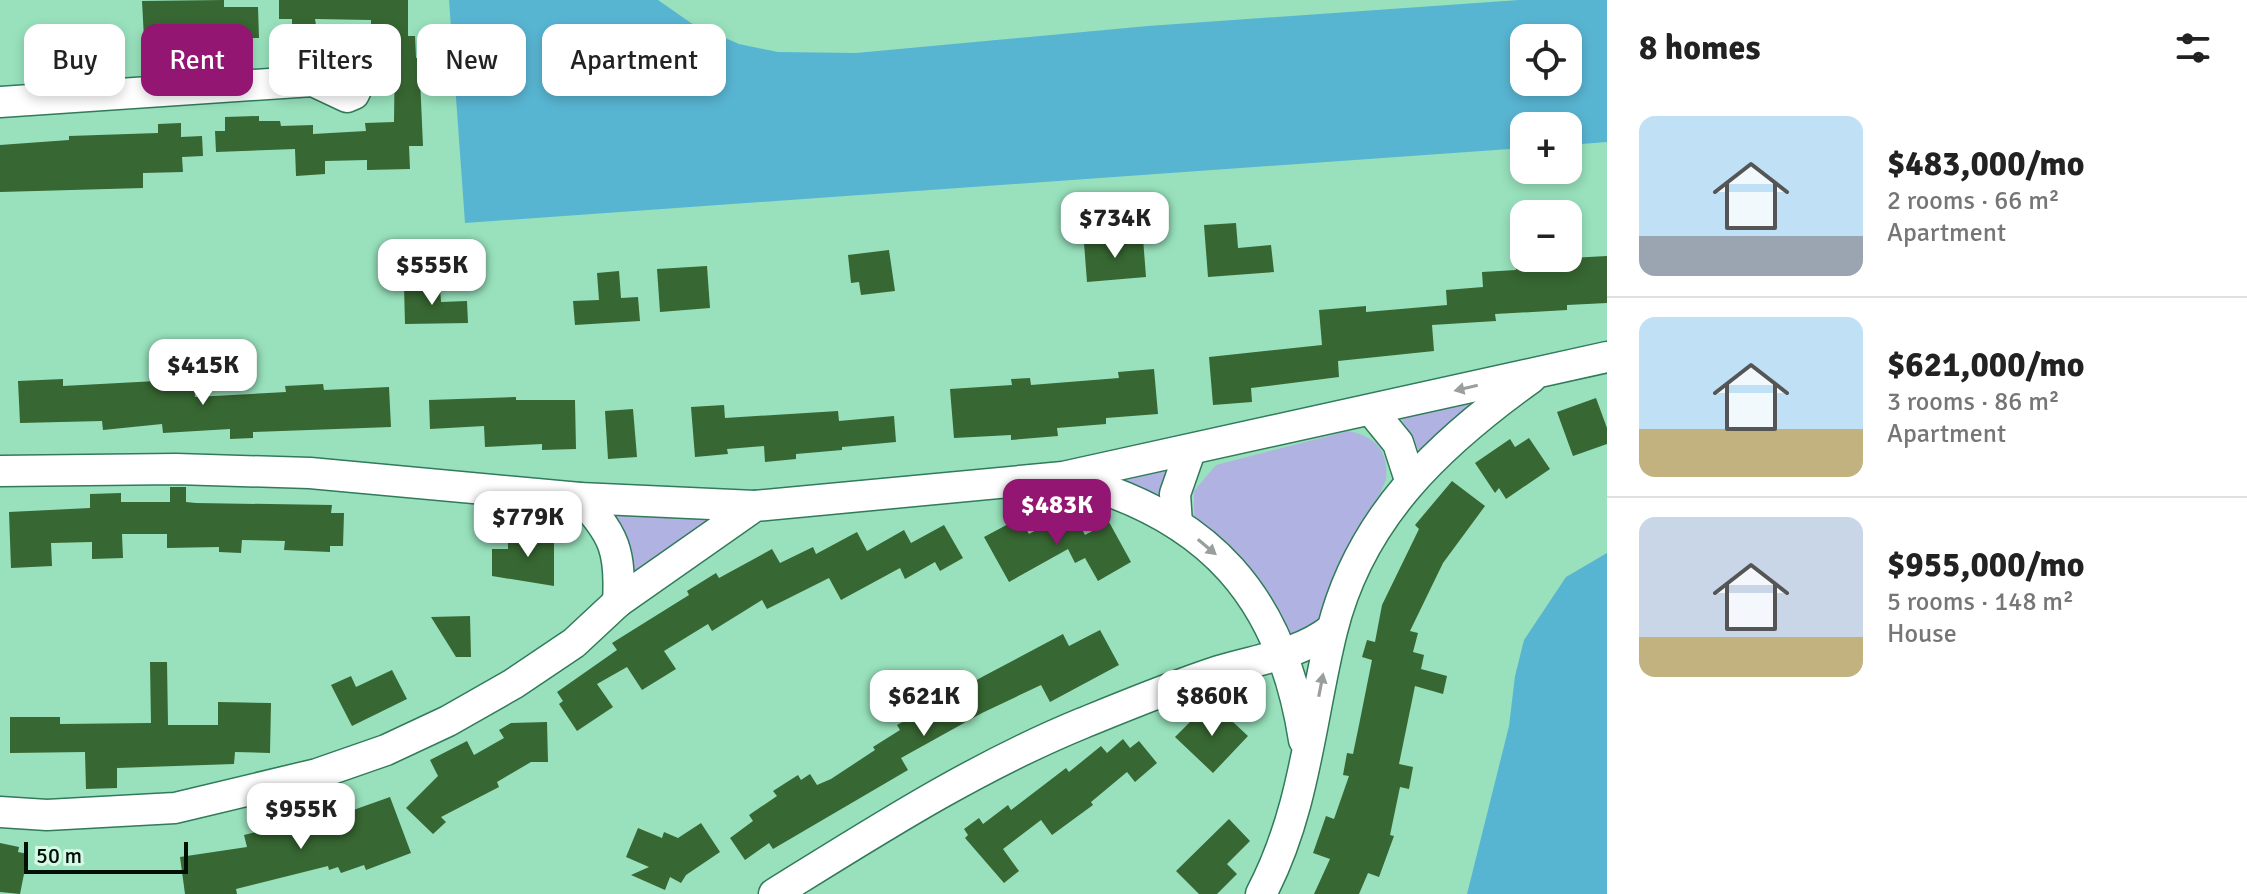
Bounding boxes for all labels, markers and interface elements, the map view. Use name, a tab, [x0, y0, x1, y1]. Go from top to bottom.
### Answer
chip: Buy	[24, 24, 125, 96]
chip: Rent	[141, 24, 253, 96]
chip: Filters	[269, 24, 401, 96]
chip: New	[417, 24, 526, 96]
chip: Apartment	[542, 24, 726, 96]
map controls	[1510, 24, 1582, 272]
button: locate	[1510, 24, 1582, 96]
icon: filters	[2171, 26, 2215, 70]
text: 8 homes	[1639, 27, 1760, 69]
button: +	[1510, 112, 1582, 184]
text: $483,000/mo	[1887, 143, 2085, 185]
icon: home	[1703, 148, 1799, 244]
text: 2 rooms · 66 m²	[1887, 185, 2060, 217]
pin: $734K	[1059, 192, 1171, 260]
button: −	[1510, 200, 1582, 272]
text: $734K	[1079, 202, 1151, 234]
text: Apartment	[1887, 217, 2006, 249]
pin: $555K	[376, 239, 488, 307]
text: $555K	[396, 249, 468, 281]
pin: $415K	[147, 339, 259, 407]
text: $621,000/mo	[1887, 344, 2085, 386]
text: $415K	[167, 349, 239, 381]
icon: home	[1703, 349, 1799, 445]
one-way arrow	[1454, 382, 1479, 395]
text: 3 rooms · 86 m²	[1887, 386, 2060, 418]
text: Apartment	[1887, 418, 2006, 450]
pin: $483K	[1001, 479, 1113, 547]
text: $483K	[1021, 489, 1093, 521]
pin: $779K	[472, 491, 584, 559]
text: $779K	[492, 501, 564, 533]
one-way arrow	[1196, 538, 1216, 555]
text: $955,000/mo	[1887, 544, 2085, 586]
icon: home	[1703, 549, 1799, 645]
text: 5 rooms · 148 m²	[1887, 586, 2074, 618]
text: House	[1887, 618, 1957, 650]
pin: $621K	[868, 670, 980, 738]
pin: $860K	[1156, 670, 1268, 738]
one-way arrow	[1316, 672, 1328, 697]
text: $621K	[888, 680, 960, 712]
text: $860K	[1176, 680, 1248, 712]
pin: $955K	[245, 783, 357, 851]
text: $955K	[265, 793, 337, 825]
scale bar	[24, 838, 188, 874]
text: 50 m	[36, 842, 82, 869]

